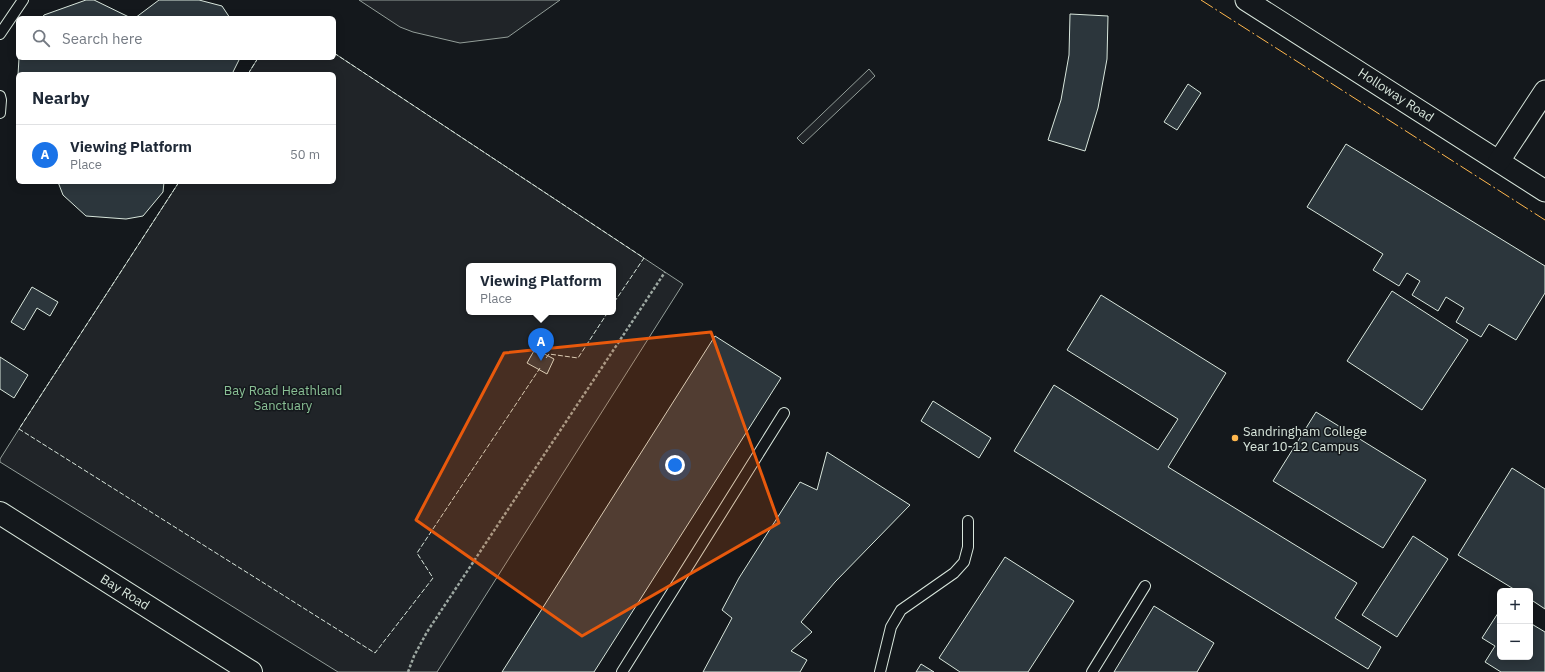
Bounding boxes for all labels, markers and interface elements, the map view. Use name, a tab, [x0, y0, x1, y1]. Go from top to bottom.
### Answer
search box	[16, 16, 336, 60]
icon: search	[30, 27, 52, 49]
text: Search here	[62, 29, 142, 48]
street label: Holloway Road	[1355, 64, 1437, 126]
text: Nearby	[32, 87, 90, 109]
text: Viewing Platform	[70, 137, 192, 156]
text: A	[41, 146, 49, 163]
text: 50 m	[290, 146, 320, 163]
text: Place	[70, 156, 102, 173]
popup	[466, 263, 616, 315]
text: Viewing Platform	[480, 271, 602, 290]
text: Place	[480, 290, 512, 307]
pin: A	[528, 328, 554, 361]
park label: Bay Road Heathland Sanctuary	[224, 382, 342, 414]
place label: Sandringham College Year 10-12 Campus	[1243, 423, 1367, 455]
marker: Sandringham College Year 10-12 Campus	[1230, 433, 1240, 443]
your location	[665, 455, 685, 475]
street label: Bay Road	[97, 570, 153, 614]
map controls	[1497, 588, 1533, 660]
button: +	[1497, 588, 1533, 624]
button: −	[1497, 624, 1533, 660]

